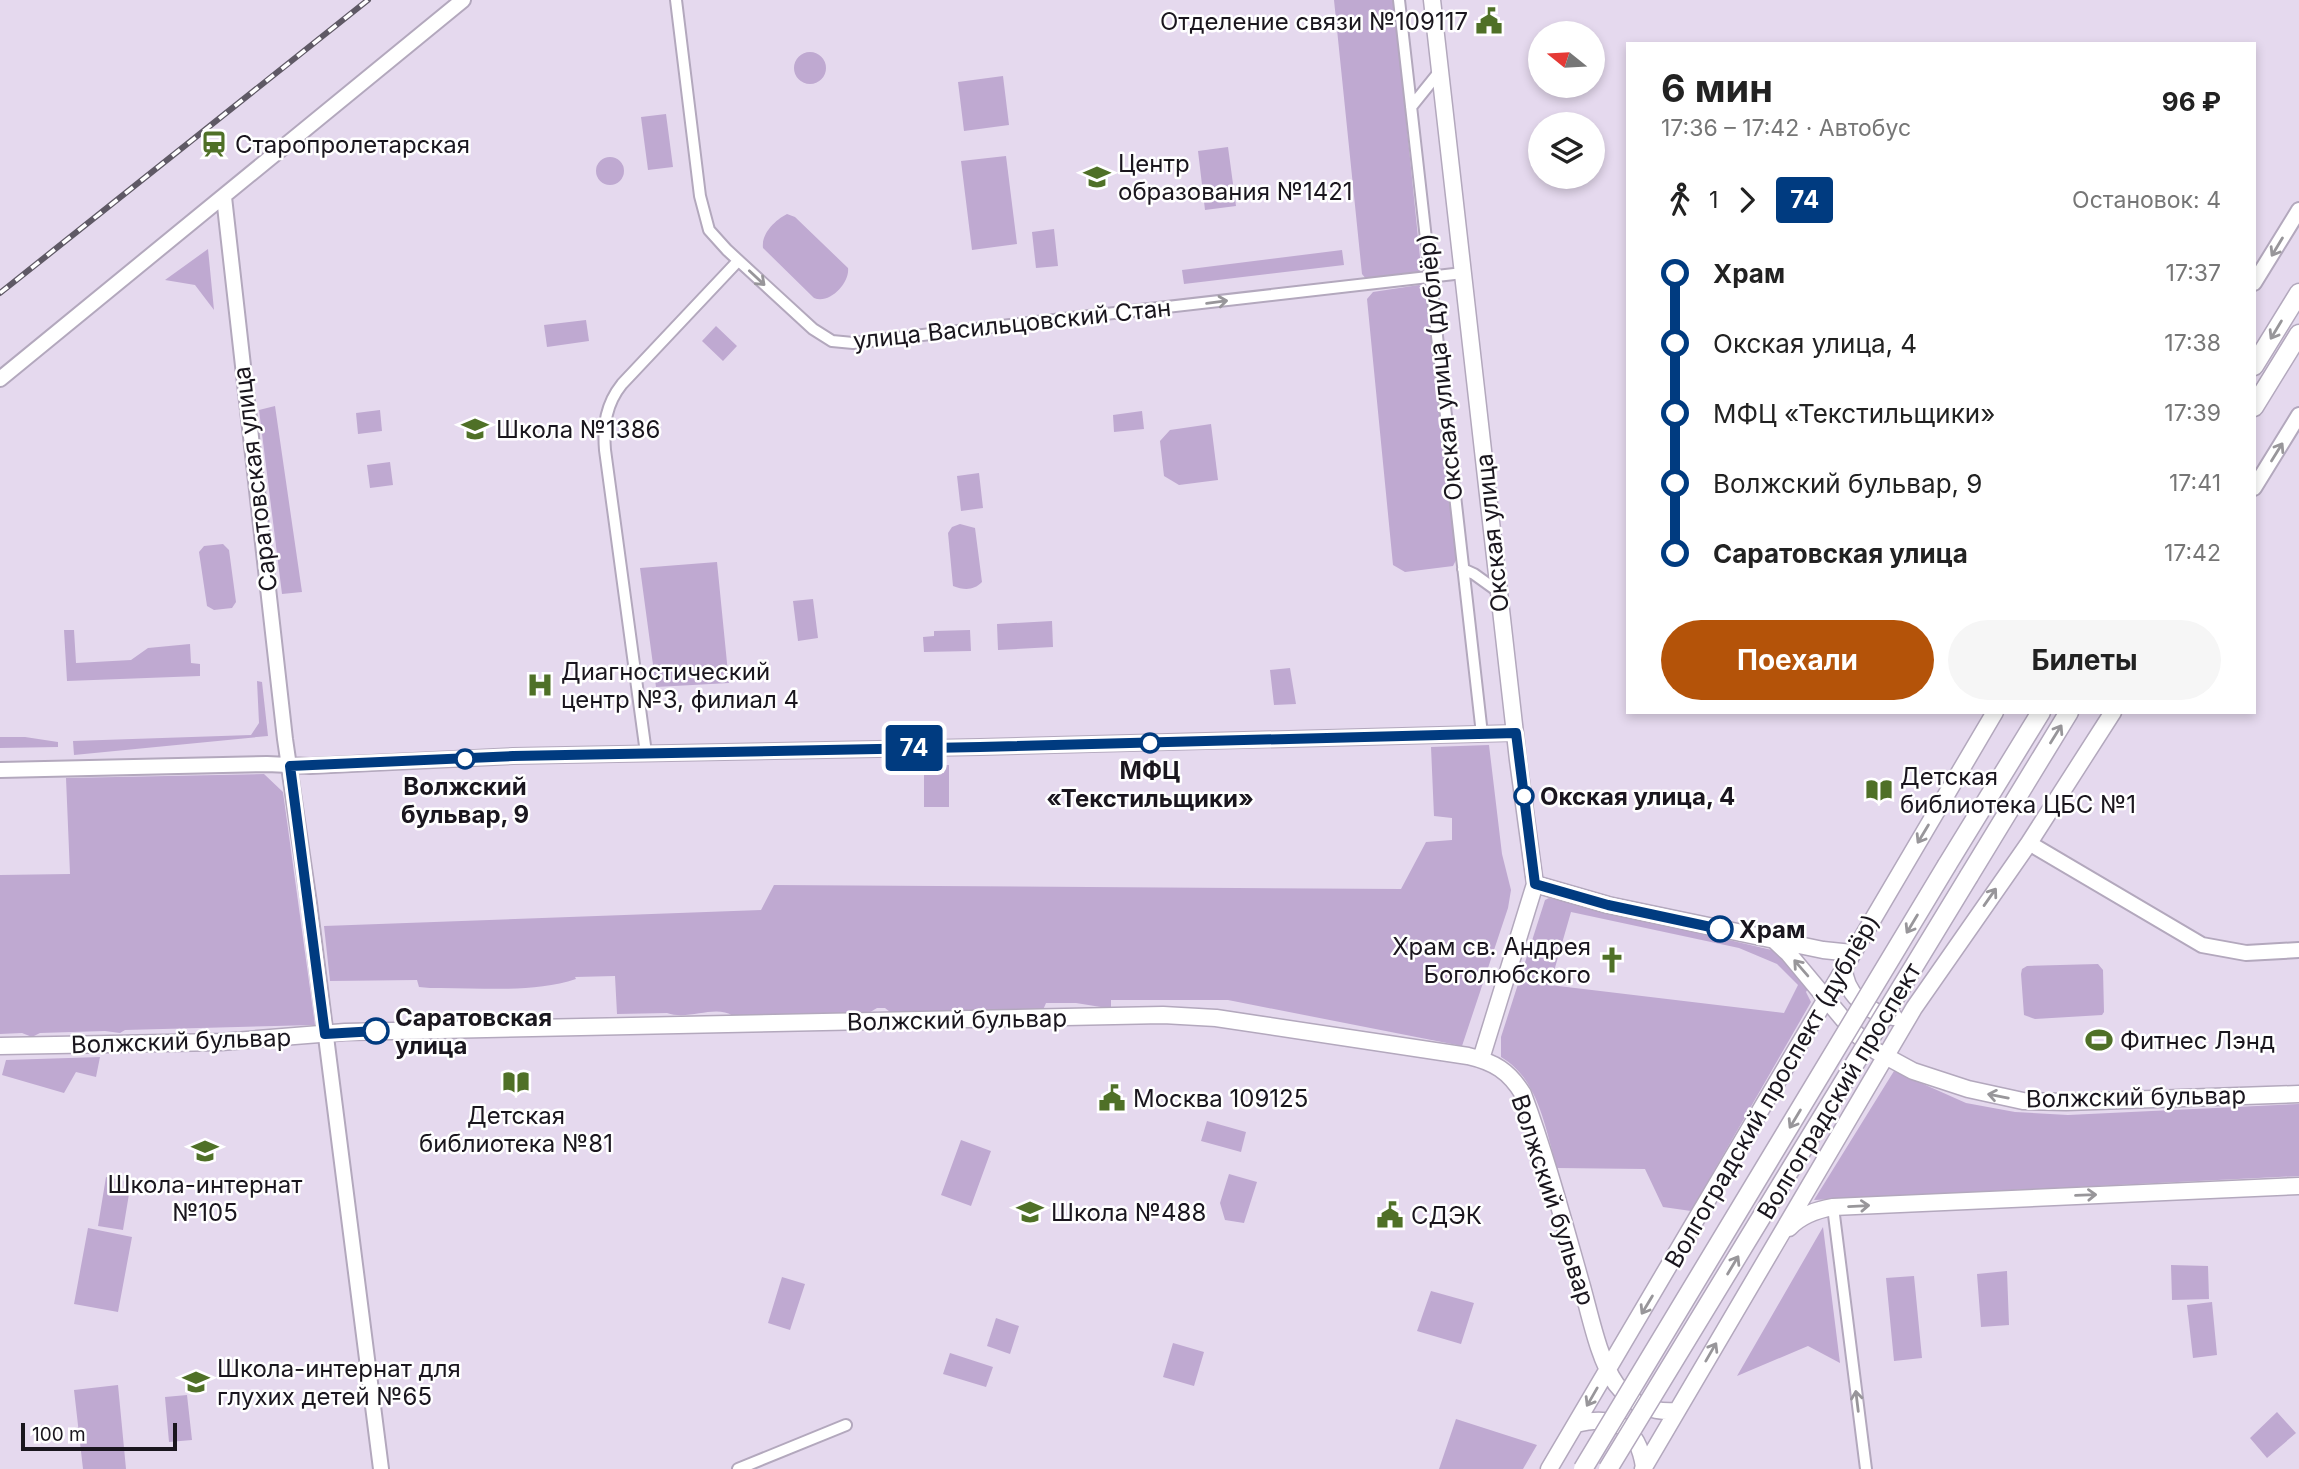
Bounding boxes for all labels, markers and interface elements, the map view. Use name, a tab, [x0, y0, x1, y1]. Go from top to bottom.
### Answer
public building icon: Отделение связи №109117	[1474, 6, 1504, 36]
place label: Отделение связи №109117	[1160, 7, 1468, 36]
north arrow	[1528, 21, 1605, 98]
map controls	[1528, 21, 1605, 189]
text: 6 мин	[1661, 65, 1773, 111]
text: 96 ₽	[2162, 86, 2221, 117]
button: layers	[1528, 112, 1605, 189]
text: 17:36 – 17:42 · Автобус	[1661, 114, 1911, 142]
station icon: Старопролетарская	[199, 129, 229, 159]
place label: Старопролетарская	[235, 130, 470, 159]
place label: Центр образования №1421	[1118, 149, 1353, 206]
school or university icon: Центр образования №1421	[1082, 162, 1112, 192]
icon: walk	[1661, 181, 1699, 219]
icon: forward	[1728, 181, 1766, 219]
text: 74	[1790, 185, 1819, 214]
text: 1	[1709, 186, 1718, 214]
text: Остановок: 4	[2072, 186, 2221, 214]
street label: Окская улица (дублёр)	[1412, 232, 1468, 502]
one-way arrow	[2269, 236, 2283, 256]
text: Храм	[1713, 258, 1785, 289]
text: 17:37	[2166, 259, 2221, 287]
one-way arrow	[748, 270, 765, 287]
street label: улица Васильцовский Стан	[851, 293, 1173, 355]
one-way arrow	[1205, 296, 1228, 309]
one-way arrow	[2269, 319, 2283, 339]
text: Окская улица, 4	[1713, 328, 1917, 359]
text: 17:38	[2164, 329, 2221, 357]
street label: Саратовская улица	[227, 365, 283, 593]
text: МФЦ «Текстильщики»	[1713, 398, 1995, 429]
text: 17:39	[2164, 399, 2221, 427]
school or university icon: Школа №1386	[460, 414, 490, 444]
place label: Школа №1386	[496, 415, 660, 444]
one-way arrow	[2270, 442, 2284, 462]
street label: Окская улица	[1469, 452, 1515, 614]
text: Волжский бульвар, 9	[1713, 468, 1982, 499]
text: 17:41	[2169, 469, 2221, 497]
text: Саратовская улица	[1713, 538, 1968, 569]
text: 17:42	[2164, 539, 2221, 567]
button: Поехали	[1661, 620, 1934, 700]
button: Билеты	[1948, 620, 2221, 700]
place label: Диагностический центр №3, филиал 4	[561, 657, 799, 714]
hospital icon: Диагностический центр №3, филиал 4	[525, 670, 555, 700]
line badge: 74	[883, 725, 946, 771]
one-way arrow	[2048, 725, 2063, 744]
text: 74	[900, 733, 928, 762]
marker: МФЦ «Текстильщики»	[1140, 733, 1160, 753]
marker: Волжский бульвар, 9	[455, 749, 475, 769]
place label: МФЦ «Текстильщики»	[1046, 756, 1254, 813]
place label: Детская библиотека ЦБС №1	[1900, 762, 2136, 819]
place label: Волжский бульвар, 9	[401, 772, 529, 829]
library icon: Детская библиотека ЦБС №1	[1864, 775, 1894, 805]
place label: Окская улица, 4	[1540, 782, 1735, 811]
marker: Окская улица, 4	[1514, 786, 1534, 806]
one-way arrow	[1915, 824, 1929, 844]
one-way arrow	[1983, 888, 1997, 907]
street label: Волгоградский проспект (дублёр)	[1659, 909, 1885, 1273]
one-way arrow	[1905, 913, 1919, 933]
place label: Храм	[1739, 915, 1806, 944]
marker: Храм	[1707, 916, 1733, 942]
place label: Храм св. Андрея Боголюбского	[1392, 932, 1591, 989]
church icon: Храм св. Андрея Боголюбского	[1597, 945, 1627, 975]
street label: Волгоградский проспект	[1751, 958, 1927, 1224]
one-way arrow	[1793, 959, 1809, 977]
place label: Саратовская улица	[395, 1003, 552, 1060]
street label: Волжский бульвар	[847, 1004, 1067, 1036]
marker: Саратовская улица	[363, 1018, 389, 1044]
street label: Волжский бульвар	[70, 1023, 292, 1059]
sports icon: Фитнес Лэнд	[2084, 1025, 2114, 1055]
place label: Фитнес Лэнд	[2120, 1026, 2275, 1055]
library icon: Детская библиотека №81	[501, 1067, 531, 1097]
street label: Волжский бульвар	[2026, 1081, 2246, 1113]
public building icon: Москва 109125	[1097, 1083, 1127, 1113]
place label: Москва 109125	[1133, 1084, 1308, 1113]
one-way arrow	[1987, 1088, 2010, 1102]
street label: Волжский бульвар	[1505, 1091, 1601, 1309]
place label: Детская библиотека №81	[419, 1101, 613, 1158]
one-way arrow	[1787, 1108, 1801, 1128]
school or university icon: Школа-интернат №105	[190, 1136, 220, 1166]
place label: Школа-интернат №105	[108, 1170, 302, 1227]
one-way arrow	[2075, 1189, 2098, 1202]
school or university icon: Школа №488	[1015, 1197, 1045, 1227]
place label: Школа №488	[1051, 1198, 1206, 1227]
one-way arrow	[1847, 1199, 1870, 1212]
public building icon: СДЭК	[1375, 1200, 1405, 1230]
place label: СДЭК	[1411, 1201, 1482, 1230]
one-way arrow	[1727, 1255, 1741, 1275]
one-way arrow	[1639, 1295, 1653, 1315]
one-way arrow	[1705, 1342, 1718, 1363]
place label: Школа-интернат для глухих детей №65	[217, 1354, 461, 1411]
school or university icon: Школа-интернат для глухих детей №65	[181, 1367, 211, 1397]
one-way arrow	[1585, 1386, 1599, 1406]
one-way arrow	[1851, 1390, 1864, 1413]
scale bar	[21, 1420, 177, 1452]
text: 100 m	[32, 1423, 86, 1446]

